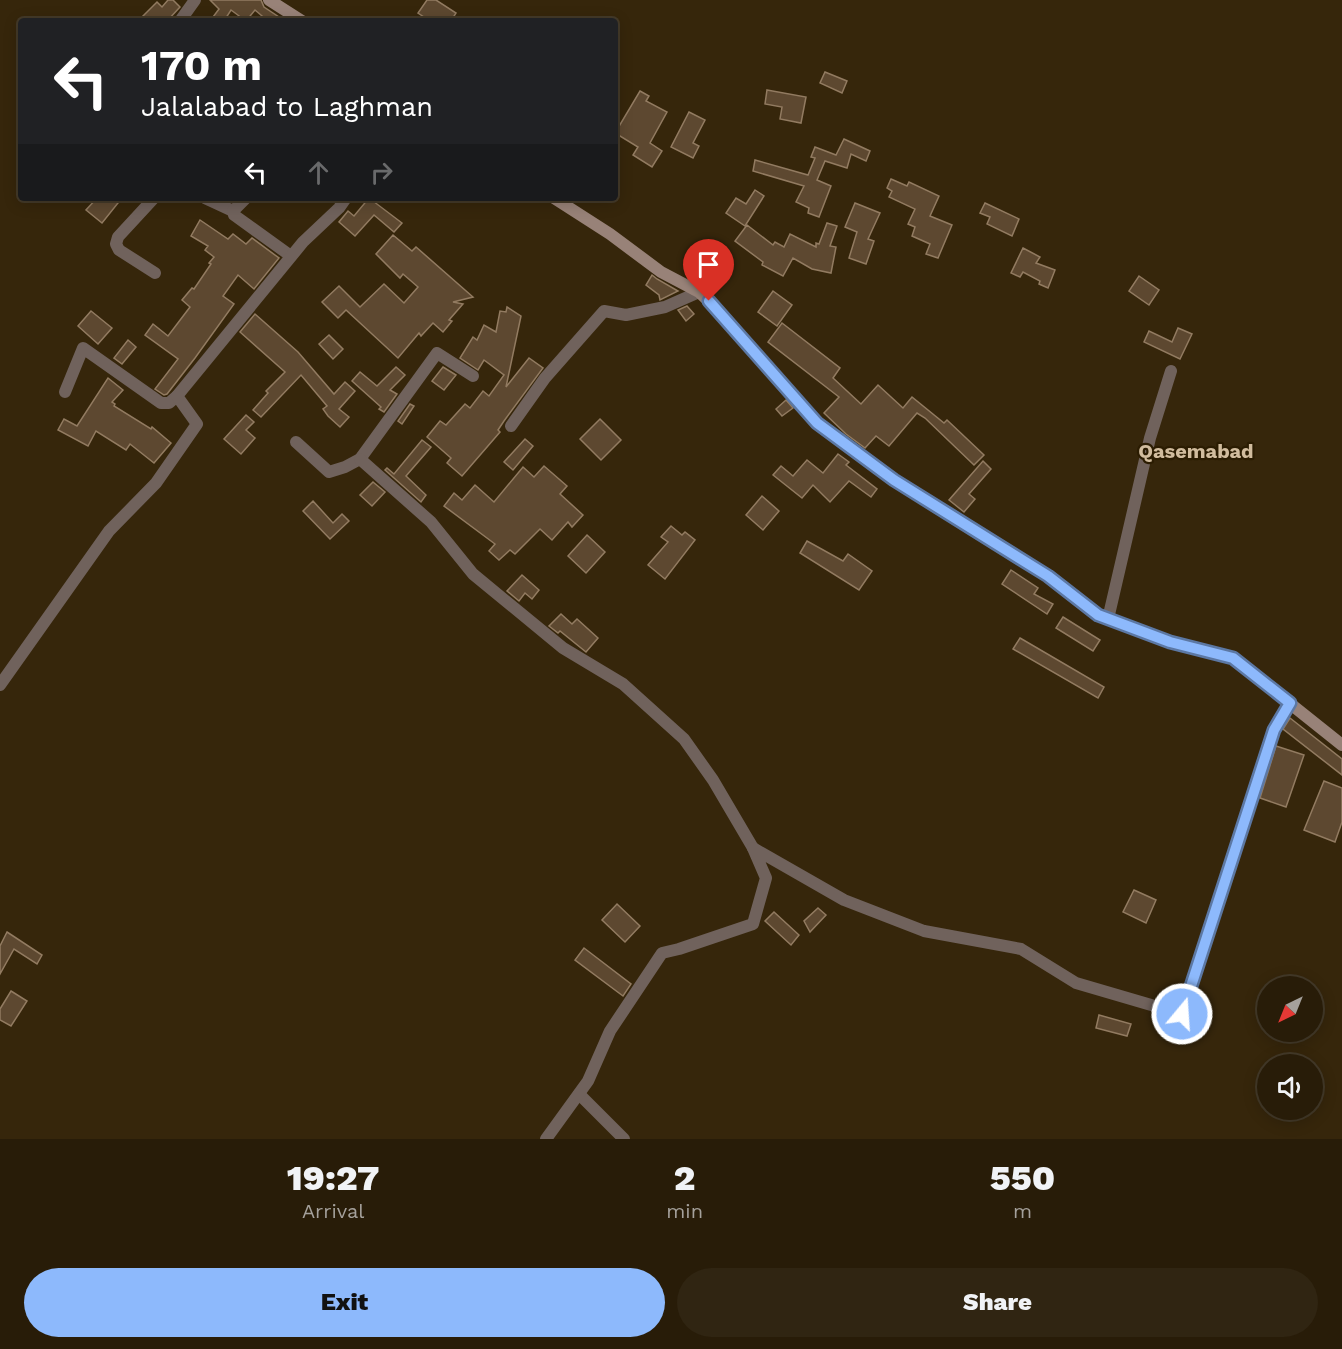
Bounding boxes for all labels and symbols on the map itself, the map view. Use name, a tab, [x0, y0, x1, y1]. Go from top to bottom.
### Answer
pin	[683, 239, 734, 301]
district label: Qasemabad	[1138, 439, 1254, 463]
north arrow	[1257, 976, 1323, 1042]
position arrow	[1150, 982, 1214, 1046]

